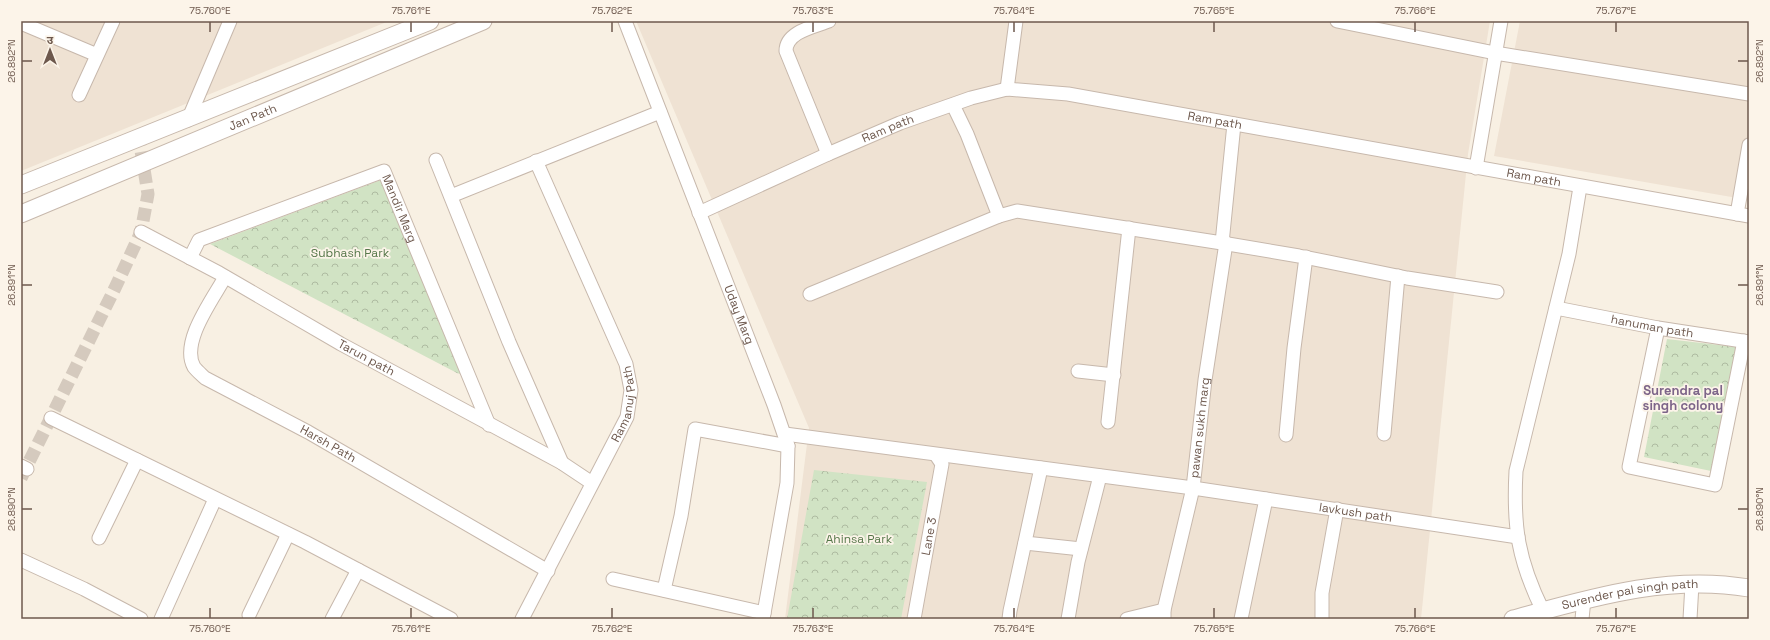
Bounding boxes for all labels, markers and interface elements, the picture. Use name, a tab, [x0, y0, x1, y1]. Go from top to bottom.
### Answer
text: 75.760°E	[189, 4, 231, 17]
text: 75.761°E	[391, 4, 431, 17]
text: 75.762°E	[592, 4, 633, 17]
text: 75.763°E	[793, 4, 834, 17]
text: 75.764°E	[993, 4, 1035, 17]
text: 75.765°E	[1194, 4, 1235, 17]
text: 75.766°E	[1394, 4, 1436, 17]
text: 75.767°E	[1596, 4, 1637, 17]
north arrow	[30, 30, 70, 70]
text: उ	[47, 33, 54, 47]
text: 26.892°N	[5, 39, 18, 83]
text: 26.892°N	[1753, 39, 1766, 83]
street label: Jan Path	[226, 100, 279, 134]
street label: Ram path	[1186, 108, 1243, 133]
street label: Ram path	[859, 111, 916, 146]
street label: Ram path	[1505, 165, 1562, 190]
street label: Mandir Marg	[378, 172, 421, 245]
park label: Subhash Park	[311, 245, 390, 261]
text: 26.891°N	[5, 264, 18, 306]
text: 26.891°N	[1753, 264, 1766, 306]
street label: Uday Marg	[720, 283, 758, 347]
street label: hanuman path	[1610, 311, 1695, 341]
street label: Tarun path	[335, 336, 398, 379]
street label: Ramanuj Path	[607, 364, 639, 445]
street label: pawan sukh marg	[1186, 377, 1213, 479]
district label: Surendra pal singh colony	[1643, 382, 1723, 414]
street label: Harsh Path	[297, 421, 359, 466]
text: 26.890°N	[5, 487, 18, 531]
text: 26.890°N	[1753, 487, 1766, 531]
street label: lavkush path	[1318, 499, 1393, 526]
street label: Lane 3	[918, 516, 940, 557]
park label: Ahinsa Park	[826, 531, 893, 547]
street label: Surender pal singh path	[1560, 576, 1699, 613]
text: 75.760°E	[189, 622, 231, 635]
text: 75.761°E	[391, 622, 431, 635]
text: 75.762°E	[592, 622, 633, 635]
text: 75.763°E	[793, 622, 834, 635]
text: 75.764°E	[993, 622, 1035, 635]
text: 75.765°E	[1194, 622, 1235, 635]
text: 75.766°E	[1394, 622, 1436, 635]
text: 75.767°E	[1596, 622, 1637, 635]

